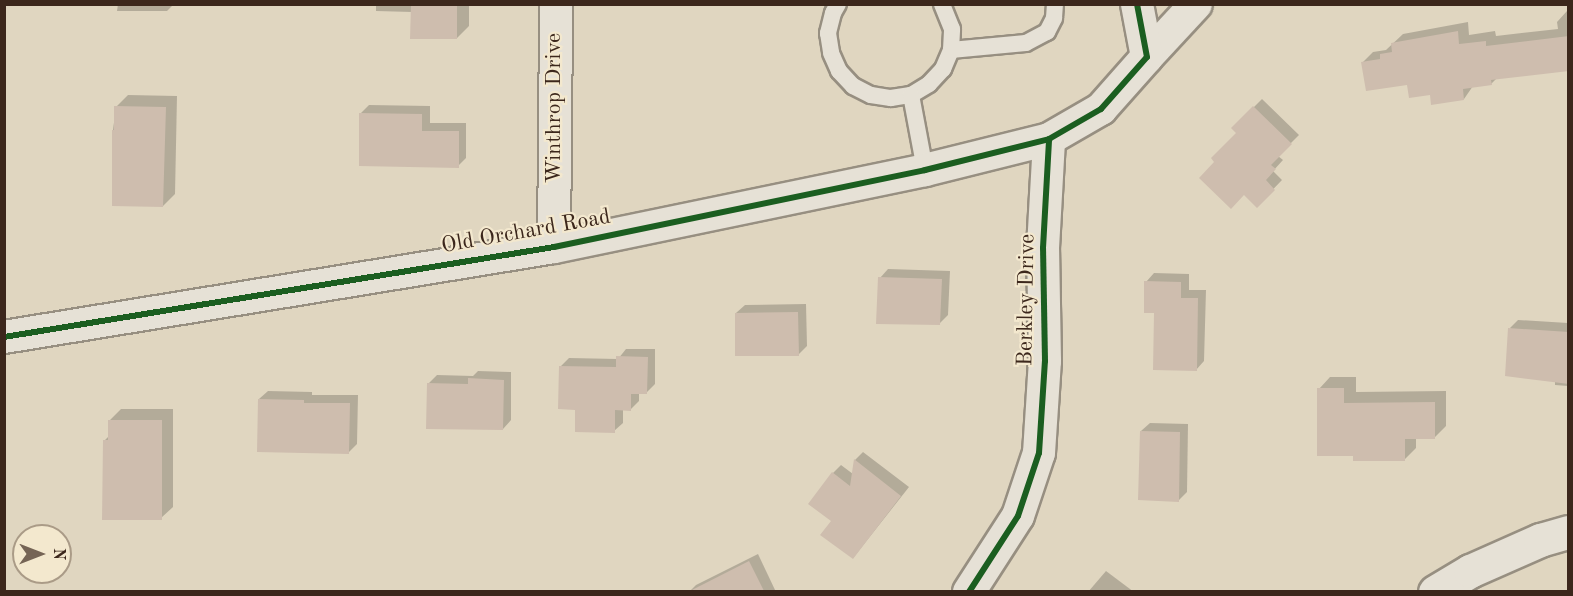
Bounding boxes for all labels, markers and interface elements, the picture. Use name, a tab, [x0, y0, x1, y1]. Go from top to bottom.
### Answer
street label: Winthrop Drive	[542, 33, 568, 183]
street label: Old Orchard Road	[439, 204, 613, 260]
street label: Berkley Drive	[1013, 234, 1041, 366]
north arrow	[12, 524, 72, 584]
text: N	[50, 548, 66, 560]

